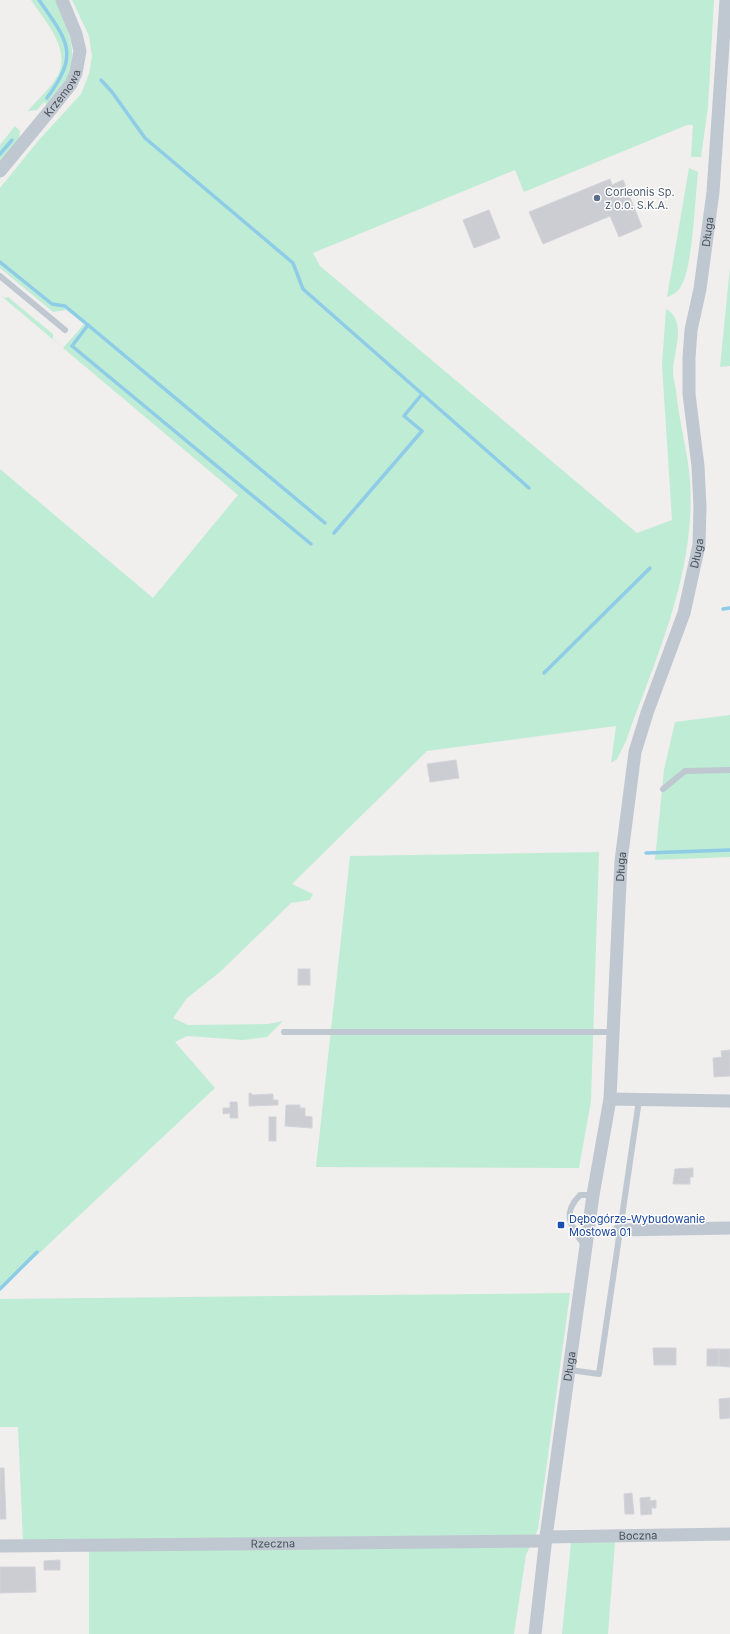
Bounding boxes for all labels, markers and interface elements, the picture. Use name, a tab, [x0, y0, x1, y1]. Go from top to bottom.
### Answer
street label: Krzemowa	[41, 69, 83, 120]
place label: Corleonis Sp. z o.o. S.K.A.	[605, 185, 675, 212]
marker: Corleonis Sp. z o.o. S.K.A.	[592, 193, 602, 203]
street label: Długa	[699, 216, 717, 248]
street label: Długa	[687, 538, 706, 570]
street label: Długa	[613, 851, 629, 882]
place label: Dębogórze-Wybudowanie Mostowa 01	[569, 1212, 705, 1239]
marker: Dębogórze-Wybudowanie Mostowa 01	[556, 1220, 566, 1230]
street label: Długa	[560, 1350, 578, 1382]
street label: Boczna	[619, 1528, 657, 1543]
street label: Rzeczna	[251, 1536, 295, 1551]

